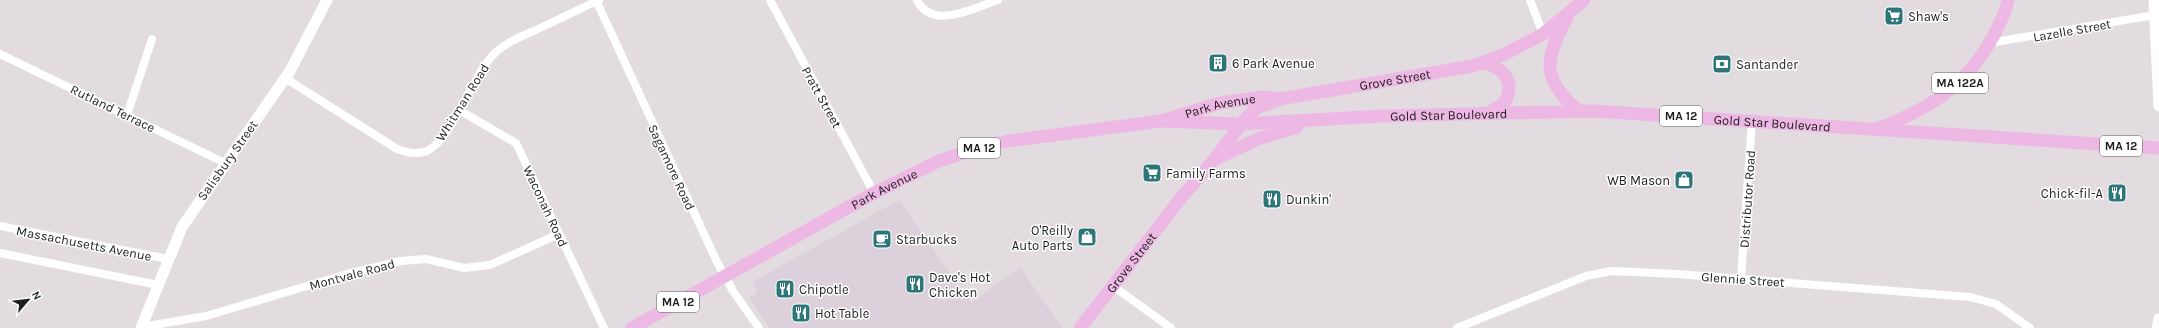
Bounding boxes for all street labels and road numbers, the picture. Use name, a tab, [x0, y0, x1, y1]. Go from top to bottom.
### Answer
street label: Lazelle Street	[2032, 16, 2112, 45]
street label: Whitman Road	[433, 61, 492, 144]
street label: Pratt Street	[799, 64, 845, 131]
street label: Grove Street	[1358, 66, 1432, 93]
road number: MA 122A	[1932, 73, 1988, 93]
street label: Rutland Terrace	[68, 81, 158, 136]
street label: Park Avenue	[1183, 91, 1257, 121]
street label: Gold Star Boulevard	[1390, 106, 1507, 124]
road number: MA 12	[1660, 106, 1702, 126]
street label: Gold Star Boulevard	[1713, 112, 1831, 134]
street label: Salisbury Street	[194, 117, 261, 203]
street label: Sagamore Road	[645, 122, 698, 213]
road number: MA 12	[2100, 136, 2142, 156]
road number: MA 12	[958, 138, 1000, 158]
street label: Distributor Road	[1737, 150, 1758, 248]
street label: Waconah Road	[520, 163, 571, 249]
street label: Park Avenue	[849, 166, 920, 212]
street label: Massachusetts Avenue	[15, 223, 153, 264]
street label: Grove Street	[1103, 230, 1159, 296]
street label: Montvale Road	[308, 256, 397, 293]
street label: Glennie Street	[1701, 269, 1785, 290]
road number: MA 12	[657, 292, 699, 312]

